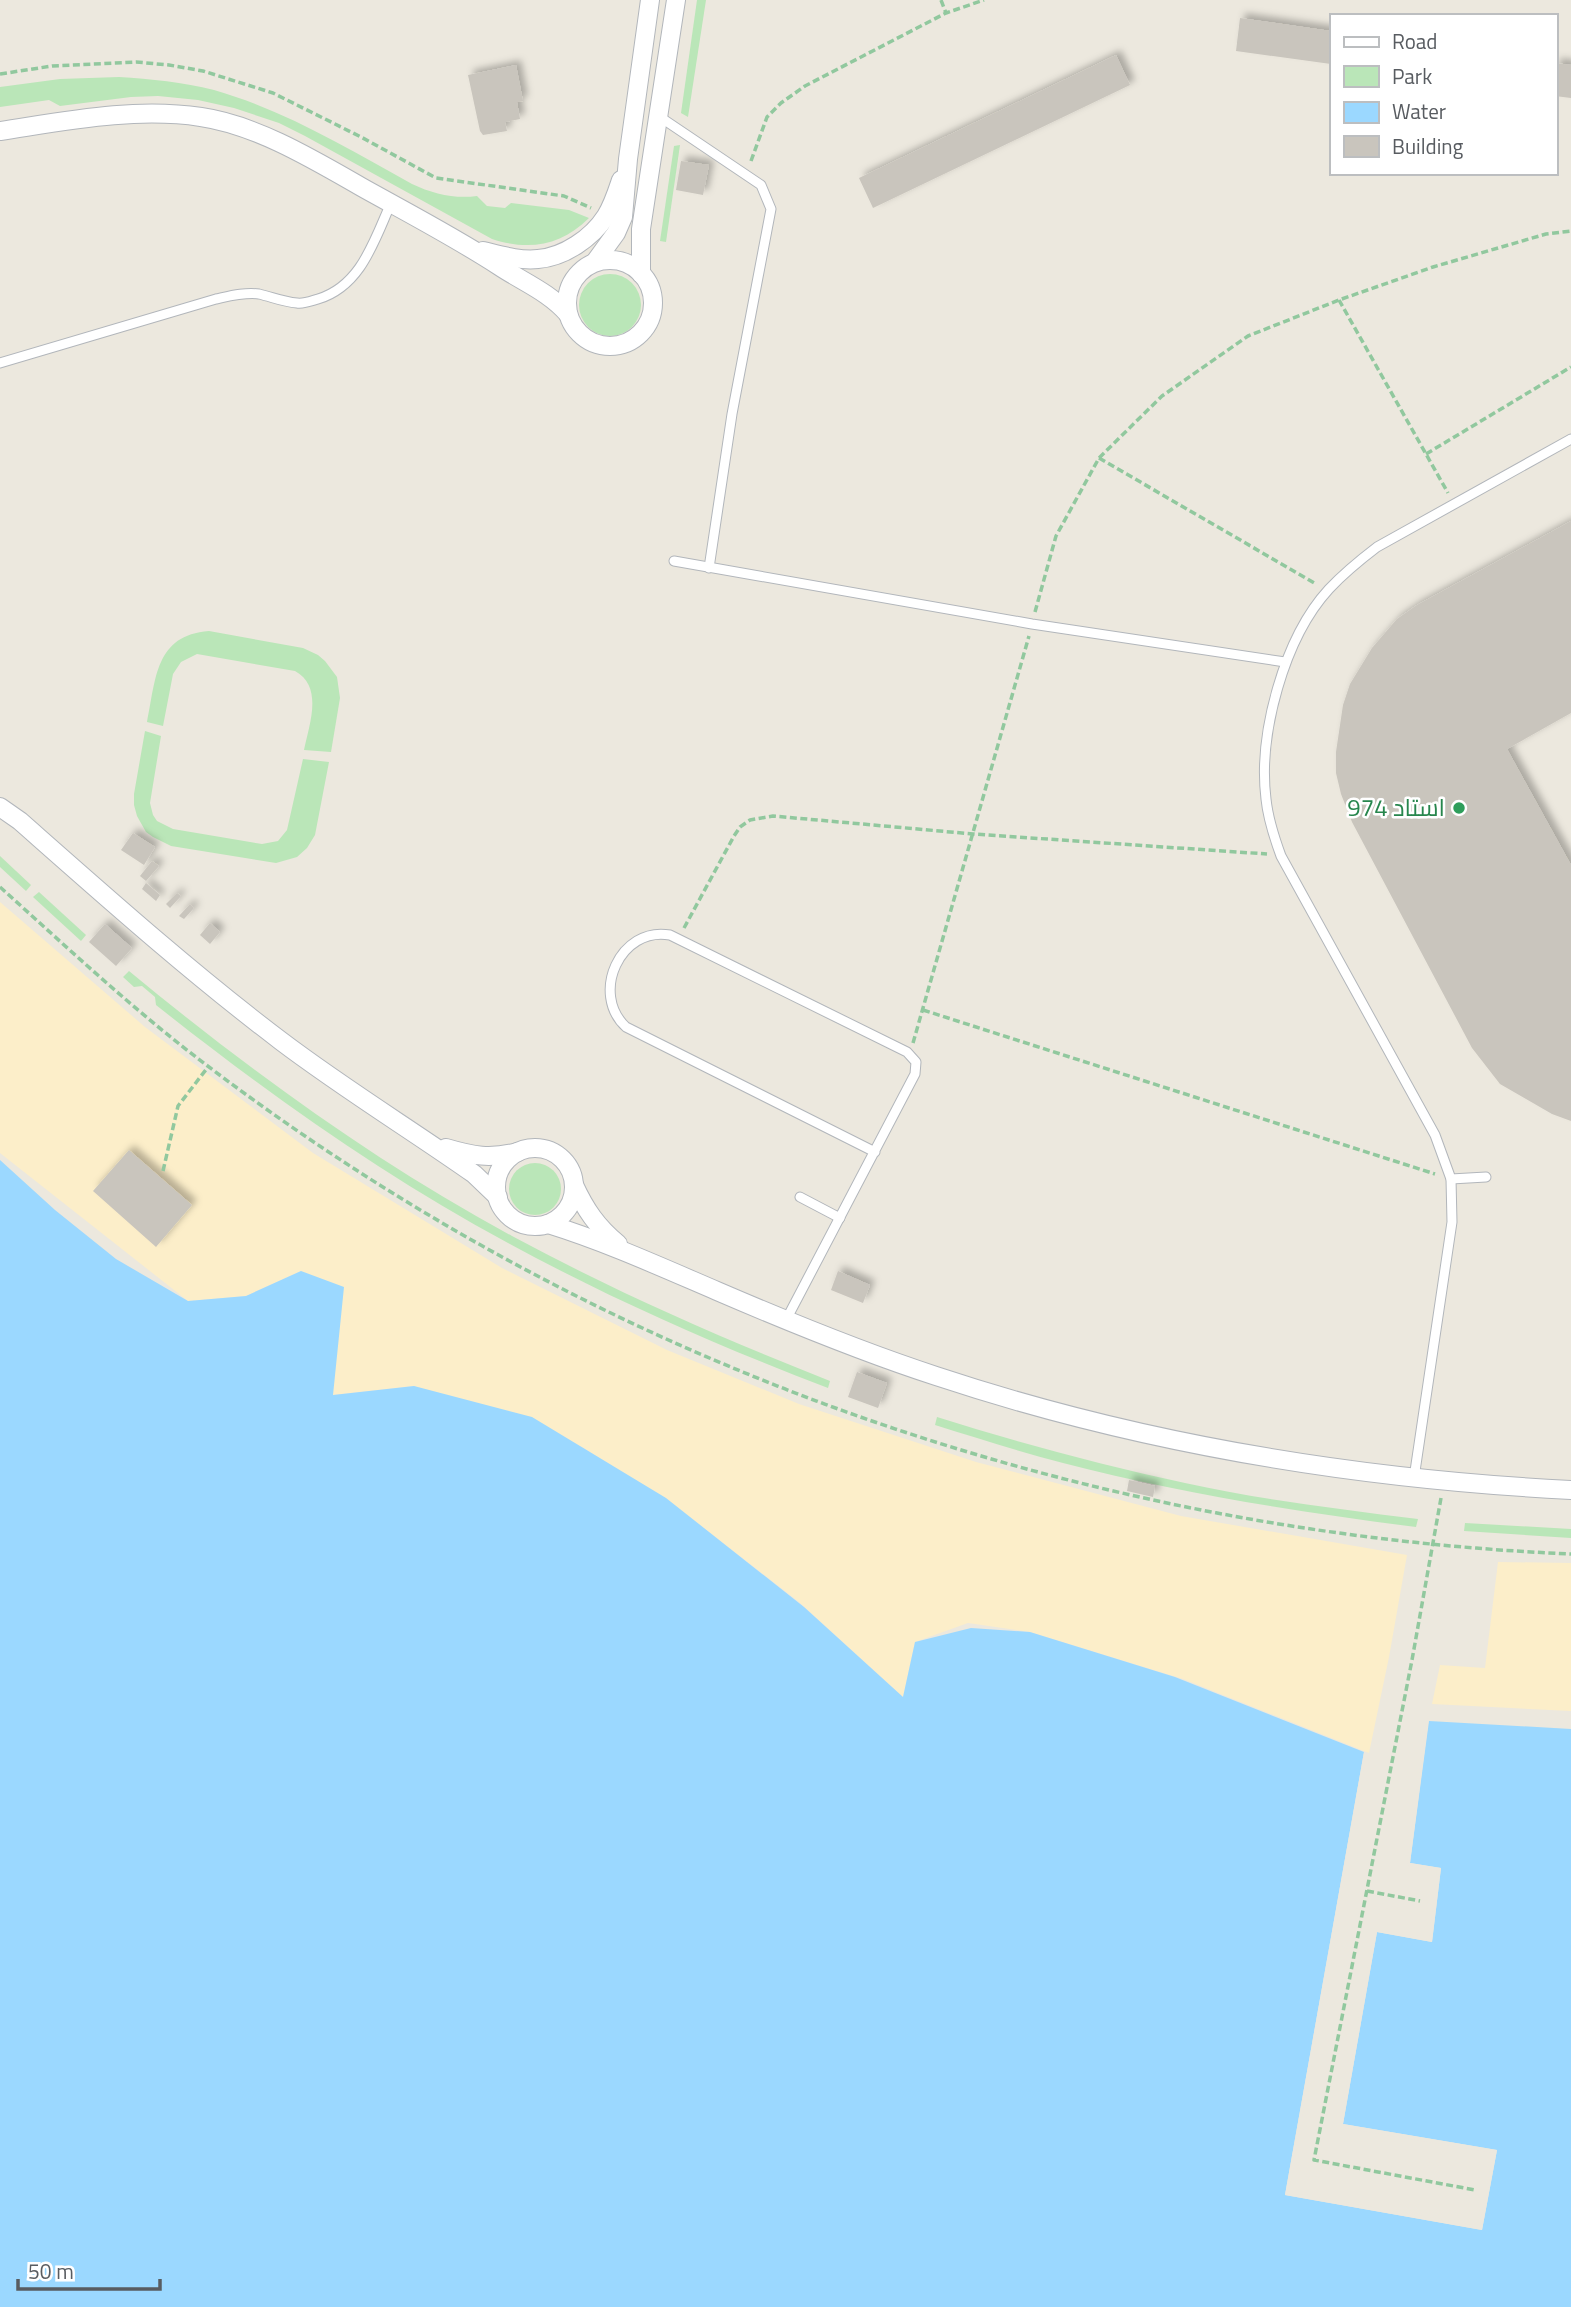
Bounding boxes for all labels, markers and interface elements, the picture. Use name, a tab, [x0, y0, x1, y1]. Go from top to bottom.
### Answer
legend	[1330, 14, 1557, 175]
text: Road	[1392, 25, 1437, 57]
text: Park	[1392, 60, 1432, 92]
text: Water	[1392, 95, 1446, 127]
text: Building	[1392, 130, 1464, 162]
place label: استاد 974	[1347, 789, 1445, 825]
marker: استاد 974	[1451, 800, 1467, 816]
scale bar	[18, 2248, 159, 2292]
text: 50 m	[28, 2255, 74, 2287]

